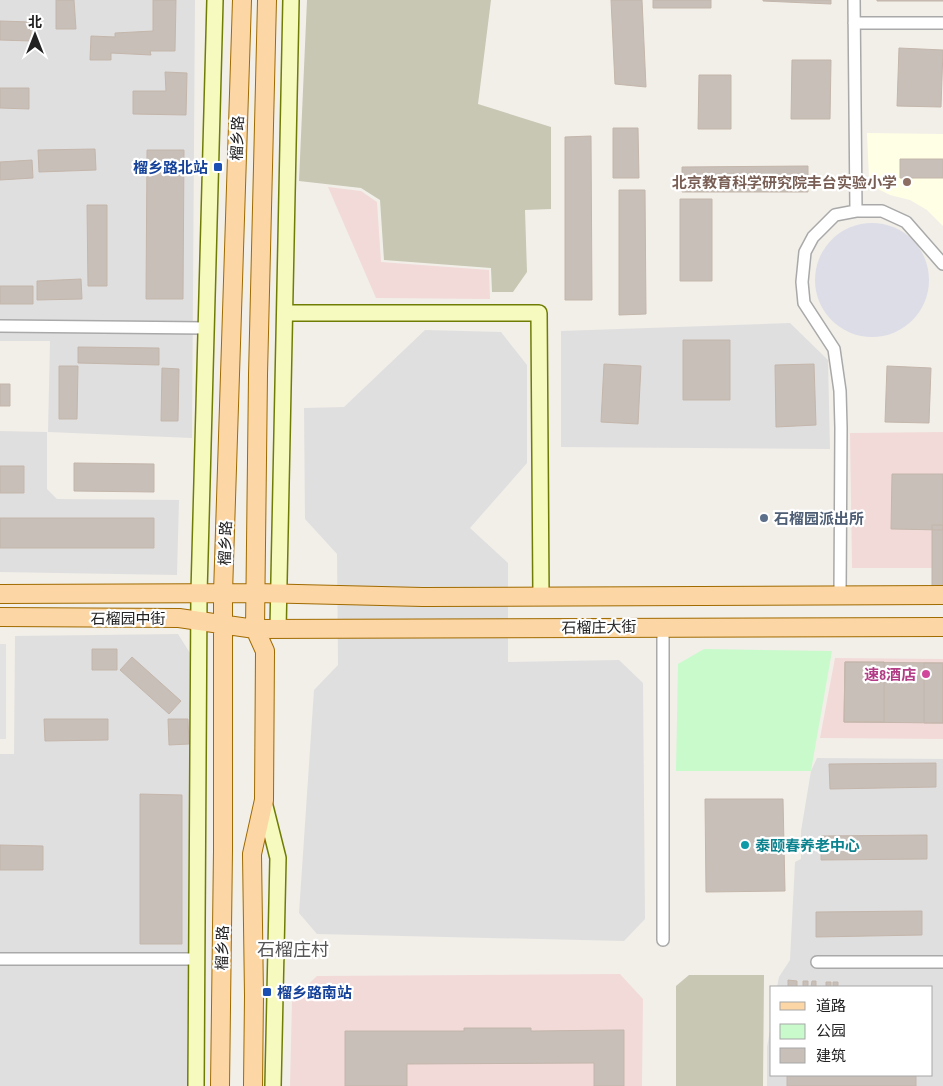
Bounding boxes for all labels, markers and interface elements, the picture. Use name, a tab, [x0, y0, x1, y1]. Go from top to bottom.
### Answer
north arrow	[10, 10, 60, 60]
text: 北	[28, 13, 42, 31]
street label: 榴乡路	[226, 115, 248, 161]
place label: 榴乡路北站	[133, 157, 208, 178]
marker: 榴乡路北站	[212, 161, 224, 173]
place label: 北京教育科学研究院丰台实验小学	[672, 172, 897, 193]
marker: 北京教育科学研究院丰台实验小学	[901, 176, 913, 188]
place label: 石榴园派出所	[774, 508, 864, 529]
marker: 石榴园派出所	[758, 512, 770, 524]
street label: 榴乡路	[214, 520, 236, 566]
street label: 石榴园中街	[90, 608, 166, 629]
street label: 石榴庄大街	[561, 616, 637, 638]
place label: 速8酒店	[864, 664, 916, 685]
marker: 速8酒店	[920, 668, 932, 680]
place label: 泰颐春养老中心	[755, 835, 860, 856]
marker: 泰颐春养老中心	[739, 839, 751, 851]
street label: 榴乡路	[211, 925, 233, 971]
district label: 石榴庄村	[257, 937, 329, 962]
place label: 榴乡路南站	[277, 982, 352, 1003]
marker: 榴乡路南站	[261, 986, 273, 998]
legend	[770, 986, 933, 1076]
text: 道路	[816, 995, 846, 1016]
text: 公园	[816, 1020, 846, 1041]
text: 建筑	[816, 1045, 846, 1066]

